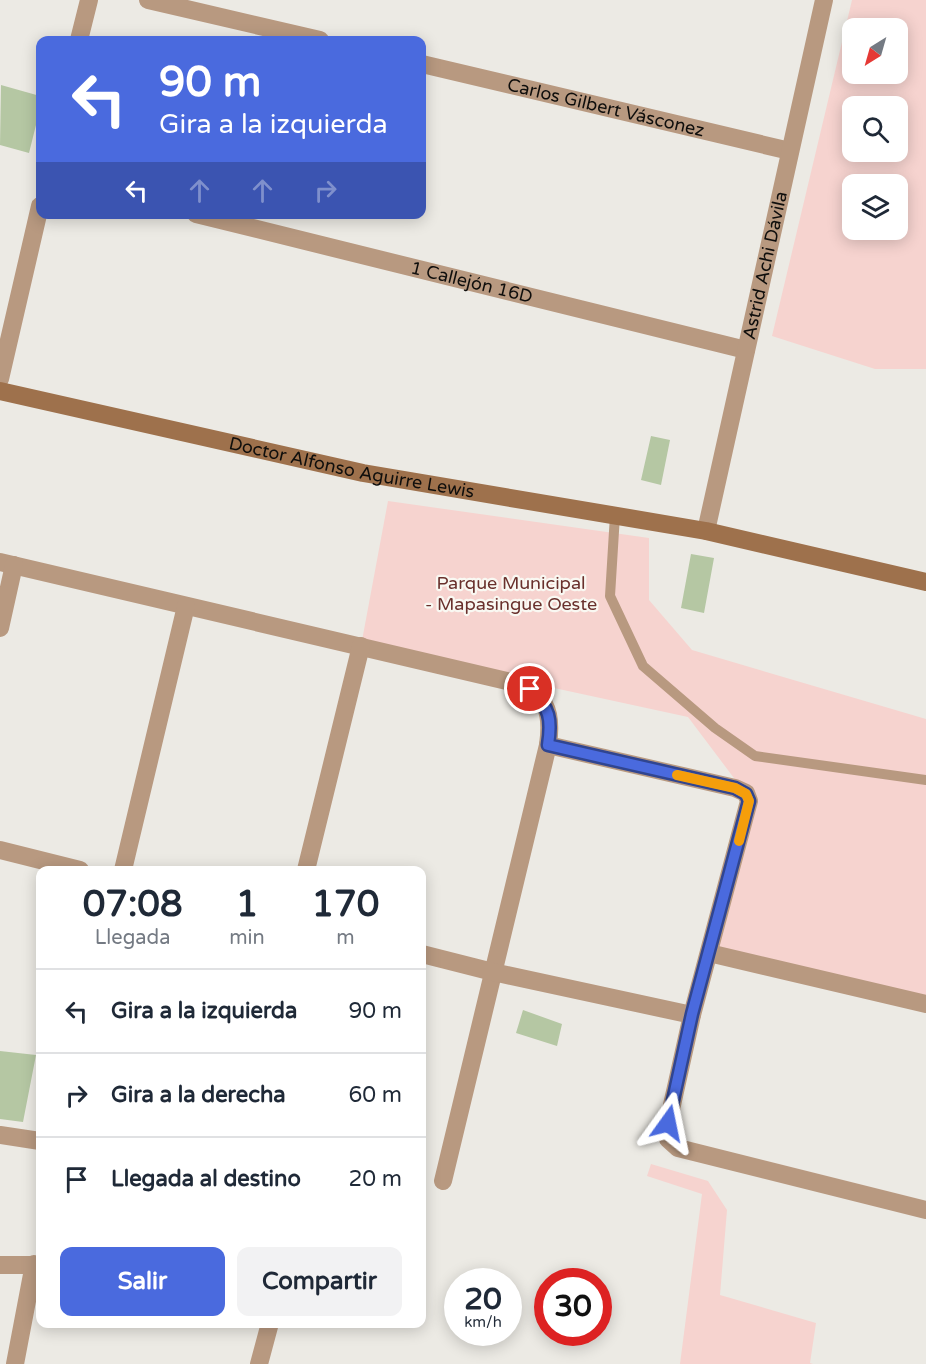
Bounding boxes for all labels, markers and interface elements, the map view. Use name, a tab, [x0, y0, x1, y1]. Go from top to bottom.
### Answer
north arrow	[842, 18, 908, 84]
map controls	[842, 18, 908, 240]
text: 90 m	[159, 57, 261, 108]
icon: left	[60, 60, 138, 138]
street label: Carlos Gilbert Vásconez	[505, 74, 707, 141]
button: search	[842, 96, 908, 162]
text: Gira a la izquierda	[159, 108, 388, 141]
icon: left	[120, 174, 153, 207]
icon: ahead	[183, 174, 216, 207]
icon: ahead	[246, 174, 279, 207]
icon: right	[309, 174, 342, 207]
button: layers	[842, 174, 908, 240]
street label: Astrid Achi Dávila	[738, 189, 792, 342]
street label: 1 Callejón 16D	[408, 256, 535, 308]
street label: Doctor Alfonso Aguirre Lewis	[227, 432, 476, 503]
park label: Parque Municipal - Mapasingue Oeste	[425, 572, 597, 615]
pin	[504, 663, 555, 714]
icon: arrive	[513, 672, 546, 705]
text: 07:08	[83, 883, 183, 926]
text: 1	[236, 883, 258, 926]
text: 170	[311, 883, 379, 926]
text: Llegada	[95, 926, 170, 950]
text: min	[229, 926, 265, 950]
text: m	[336, 926, 355, 950]
icon: left	[60, 995, 93, 1028]
text: Gira a la izquierda	[111, 998, 297, 1024]
text: 90 m	[348, 998, 402, 1024]
icon: right	[60, 1079, 93, 1112]
text: Gira a la derecha	[111, 1082, 286, 1108]
text: 60 m	[348, 1082, 402, 1108]
position arrow	[636, 1091, 700, 1155]
icon: arrive	[60, 1163, 93, 1196]
text: Llegada al destino	[111, 1166, 301, 1192]
text: 20 m	[348, 1166, 402, 1192]
button: Salir	[60, 1247, 225, 1316]
button: Compartir	[237, 1247, 402, 1316]
speed limit sign: 30	[534, 1268, 612, 1346]
text: 20	[464, 1281, 502, 1318]
text: km/h	[464, 1313, 502, 1331]

